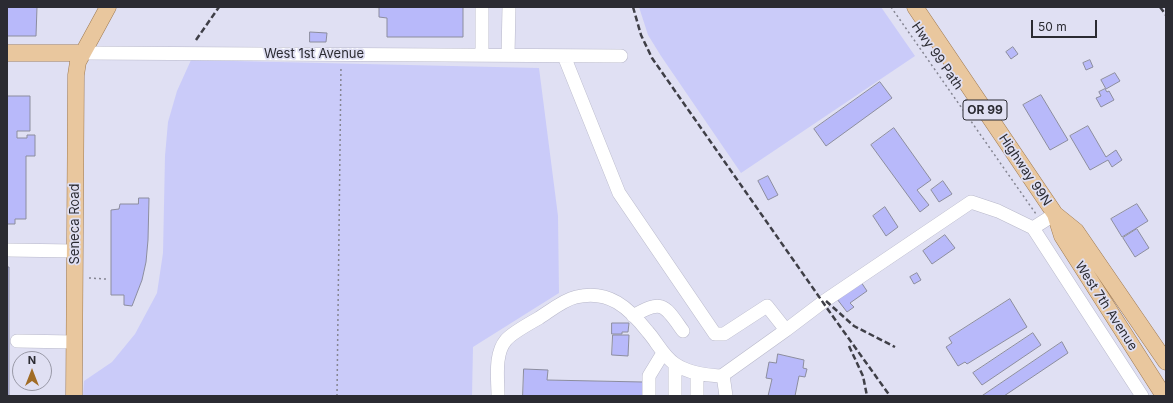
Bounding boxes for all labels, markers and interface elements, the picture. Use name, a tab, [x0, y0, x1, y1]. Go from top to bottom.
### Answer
scale bar	[1033, 12, 1099, 38]
street label: Hwy 99 Path	[908, 19, 966, 93]
text: 50 m	[1038, 19, 1067, 34]
street label: West 1st Avenue	[264, 46, 364, 62]
road number: OR 99	[963, 100, 1007, 120]
street label: Highway 99N	[995, 131, 1055, 209]
street label: Seneca Road	[67, 183, 83, 265]
street label: West 7th Avenue	[1071, 259, 1141, 353]
north arrow	[12, 351, 52, 391]
text: N	[28, 353, 36, 367]

